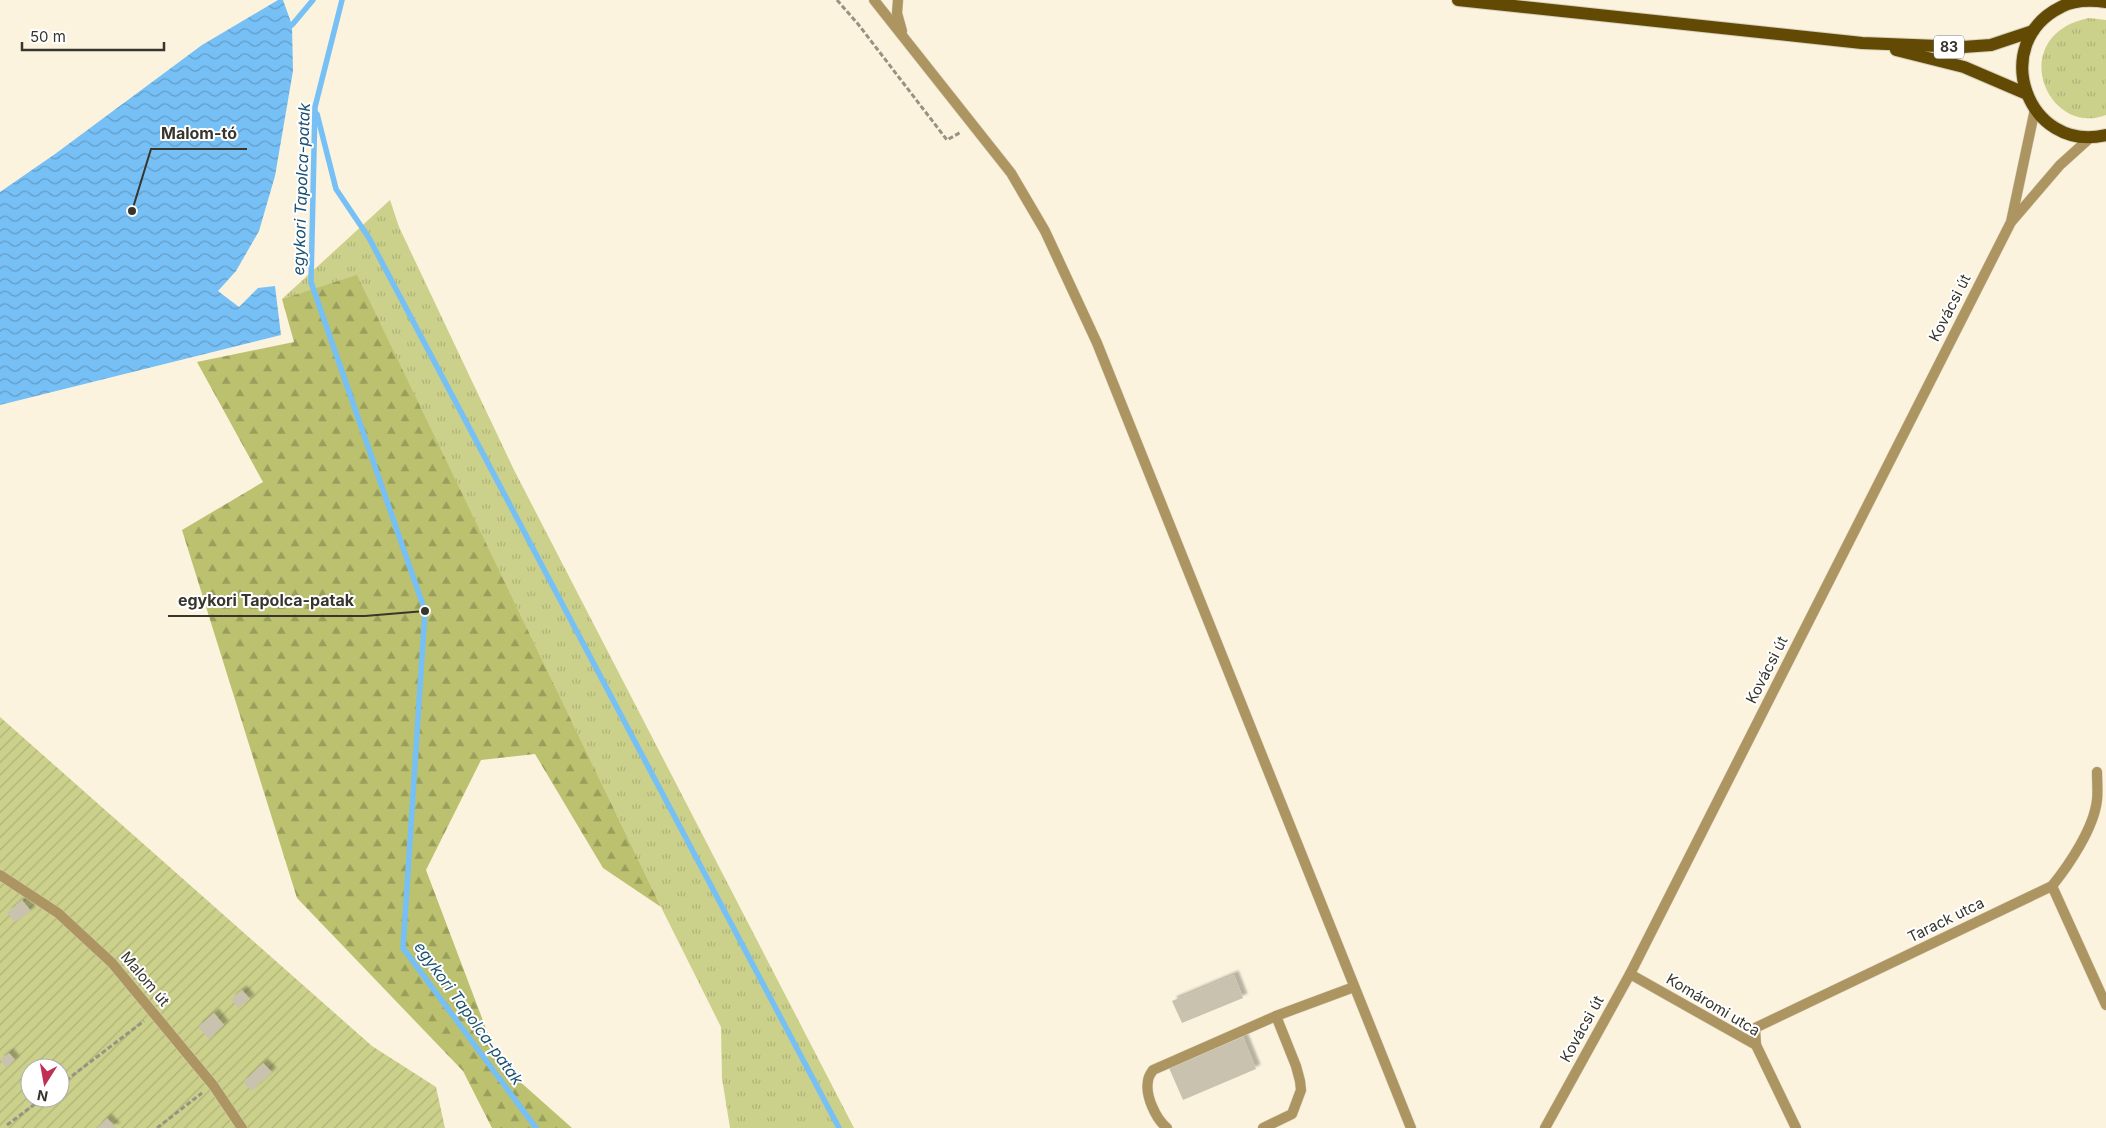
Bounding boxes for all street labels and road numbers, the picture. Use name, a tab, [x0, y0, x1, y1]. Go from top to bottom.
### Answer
road number: 83	[1934, 36, 1964, 58]
street label: Kovácsi út	[1924, 271, 1975, 345]
street label: Kovácsi út	[1741, 633, 1792, 707]
street label: Tarack utca	[1904, 893, 1987, 946]
street label: Malom út	[117, 947, 174, 1010]
street label: Komáromi utca	[1663, 969, 1764, 1040]
street label: Kovácsi út	[1556, 992, 1608, 1065]

